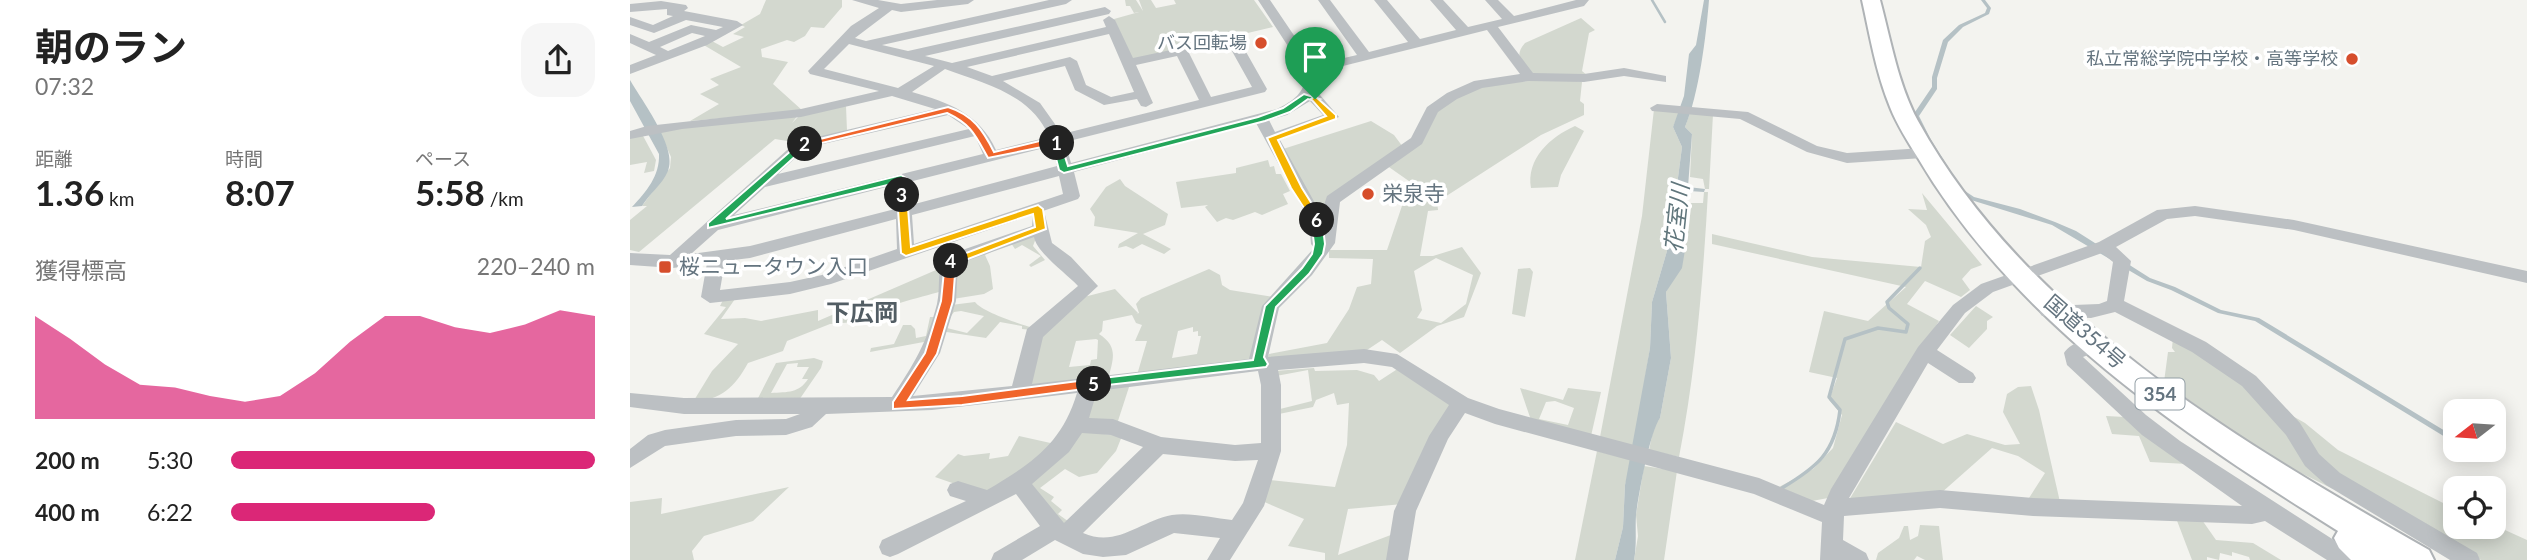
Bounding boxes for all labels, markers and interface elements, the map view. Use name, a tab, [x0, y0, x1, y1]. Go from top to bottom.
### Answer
text: 朝のラン	[35, 23, 187, 69]
button: share	[521, 23, 595, 97]
pin	[1285, 27, 1345, 99]
place label: バス回転場	[1157, 31, 1247, 53]
marker: バス回転場	[1253, 35, 1269, 51]
icon: arrive	[1296, 38, 1334, 76]
place label: 私立常総学院中学校・高等学校	[2086, 47, 2338, 69]
marker: 私立常総学院中学校・高等学校	[2344, 51, 2360, 67]
text: 07:32	[35, 72, 94, 100]
pin: 1	[1040, 125, 1074, 160]
pin: 2	[788, 127, 822, 162]
text: 1	[1051, 131, 1062, 154]
text: 2	[799, 132, 810, 155]
text: 距離	[35, 147, 73, 170]
text: 時間	[225, 147, 263, 170]
text: ペース	[415, 147, 471, 170]
text: 1.36	[35, 171, 104, 213]
text: 8:07	[225, 171, 295, 213]
text: 5:58	[415, 171, 485, 213]
pin: 3	[884, 178, 920, 212]
water label: 花室川	[1658, 179, 1694, 254]
place label: 栄泉寺	[1382, 180, 1445, 205]
text: 3	[896, 183, 907, 206]
marker: 栄泉寺	[1360, 186, 1376, 202]
text: km	[104, 187, 134, 210]
text: /km	[485, 187, 524, 210]
pin: 6	[1300, 202, 1334, 238]
text: 6	[1311, 208, 1322, 231]
pin: 4	[934, 244, 968, 278]
text: 4	[945, 249, 956, 272]
text: 220–240 m	[477, 252, 595, 280]
place label: 桜ニュータウン入口	[679, 253, 868, 278]
text: 獲得標高	[35, 256, 127, 284]
marker: 桜ニュータウン入口	[657, 259, 673, 275]
street label: 国道354号	[2040, 289, 2132, 373]
district label: 下広岡	[826, 297, 898, 326]
pin: 5	[1077, 366, 1112, 402]
text: 5	[1088, 372, 1099, 395]
road number: 354	[2136, 378, 2184, 410]
north arrow	[2443, 399, 2506, 462]
map controls	[2443, 399, 2506, 539]
text: 200 m	[35, 446, 100, 474]
text: 5:30	[147, 446, 193, 474]
button: locate	[2443, 476, 2506, 539]
text: 400 m	[35, 498, 100, 526]
text: 6:22	[147, 498, 193, 526]

